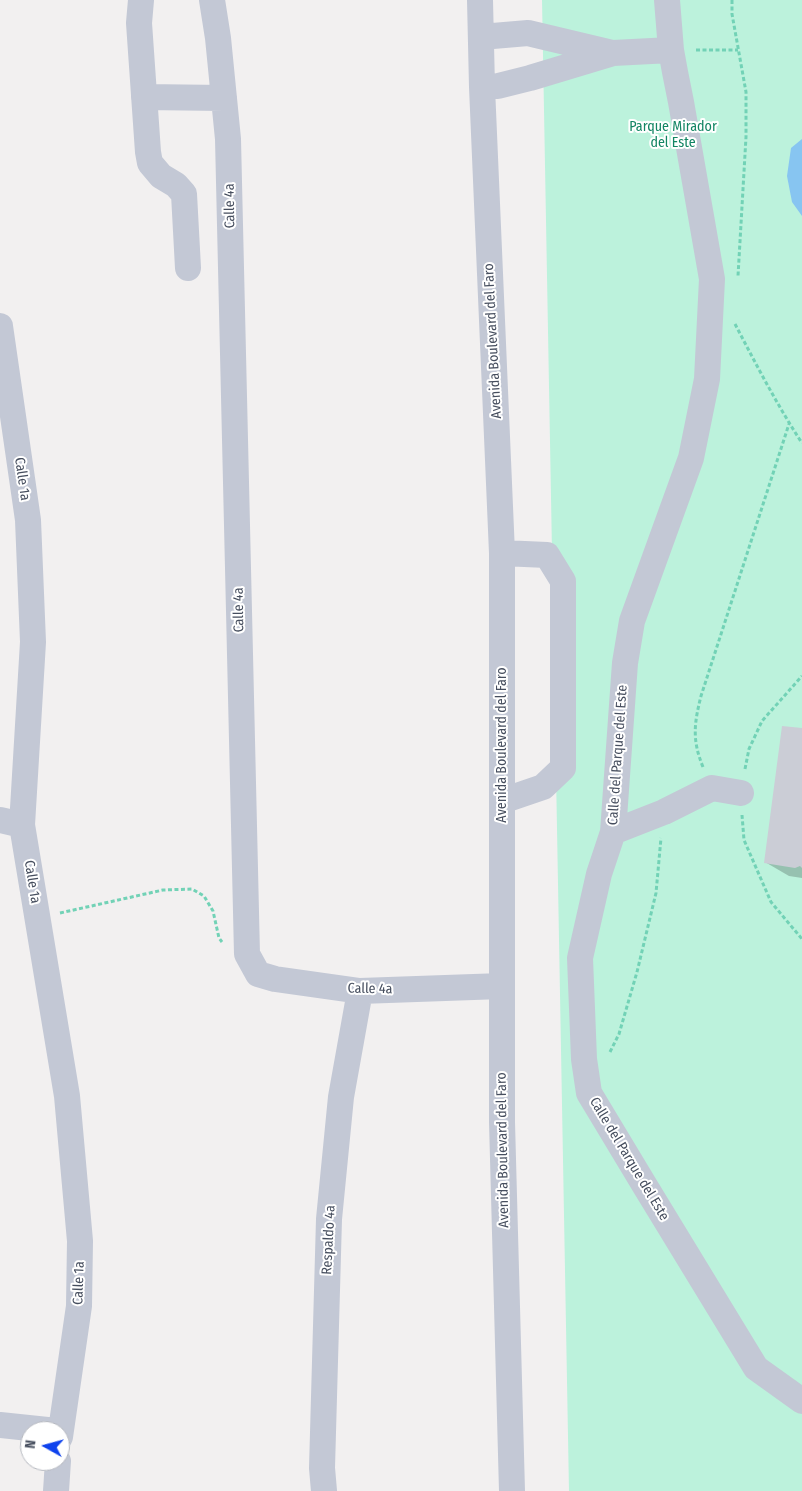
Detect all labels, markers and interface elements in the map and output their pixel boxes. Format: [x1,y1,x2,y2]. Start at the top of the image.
park label: Parque Mirador del Este [629,119,717,152]
street label: Calle 4a [221,183,239,229]
street label: Avenida Boulevard del Faro [481,263,505,419]
street label: Calle 1a [11,456,33,502]
street label: Calle 4a [230,587,248,633]
street label: Avenida Boulevard del Faro [494,667,510,823]
street label: Calle del Parque del Este [605,684,631,826]
street label: Calle 1a [20,859,44,905]
street label: Calle 4a [347,980,393,998]
street label: Avenida Boulevard del Faro [493,1072,513,1228]
street label: Calle del Parque del Este [586,1094,672,1224]
street label: Respaldo 4a [319,1205,339,1275]
street label: Calle 1a [70,1261,88,1305]
north arrow [20,1421,70,1471]
text: N [22,1439,40,1449]

